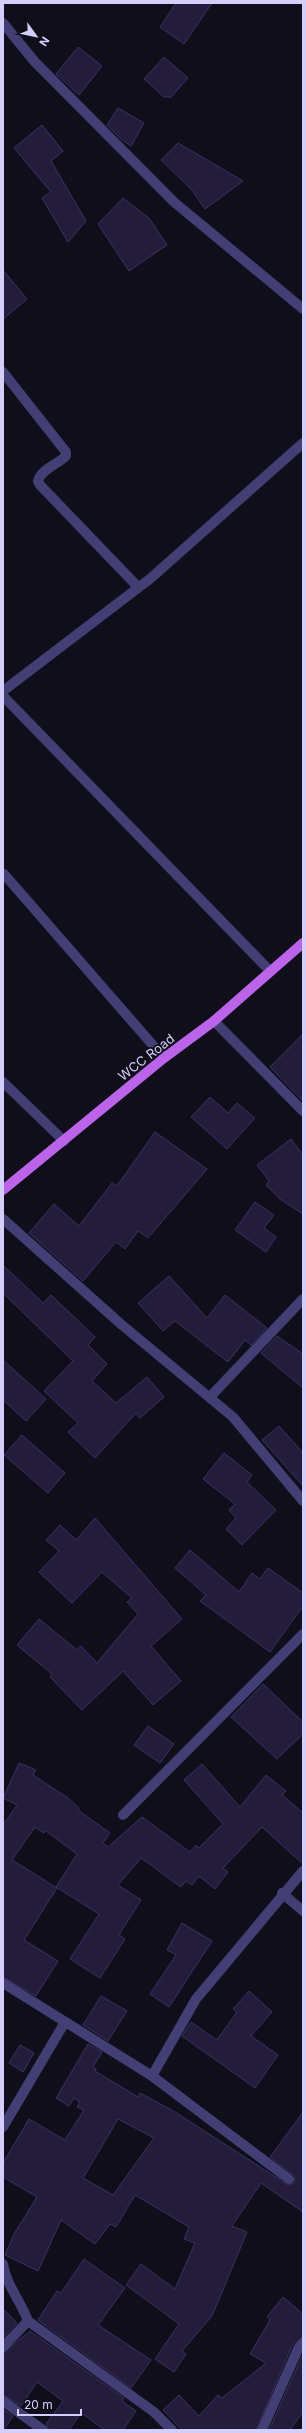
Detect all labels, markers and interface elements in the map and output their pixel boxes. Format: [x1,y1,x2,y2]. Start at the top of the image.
north arrow [16,16,56,56]
text: N [36,34,53,49]
street label: WCC Road [115,1030,177,1084]
scale bar [18,2391,81,2417]
text: 20 m [24,2397,53,2412]

